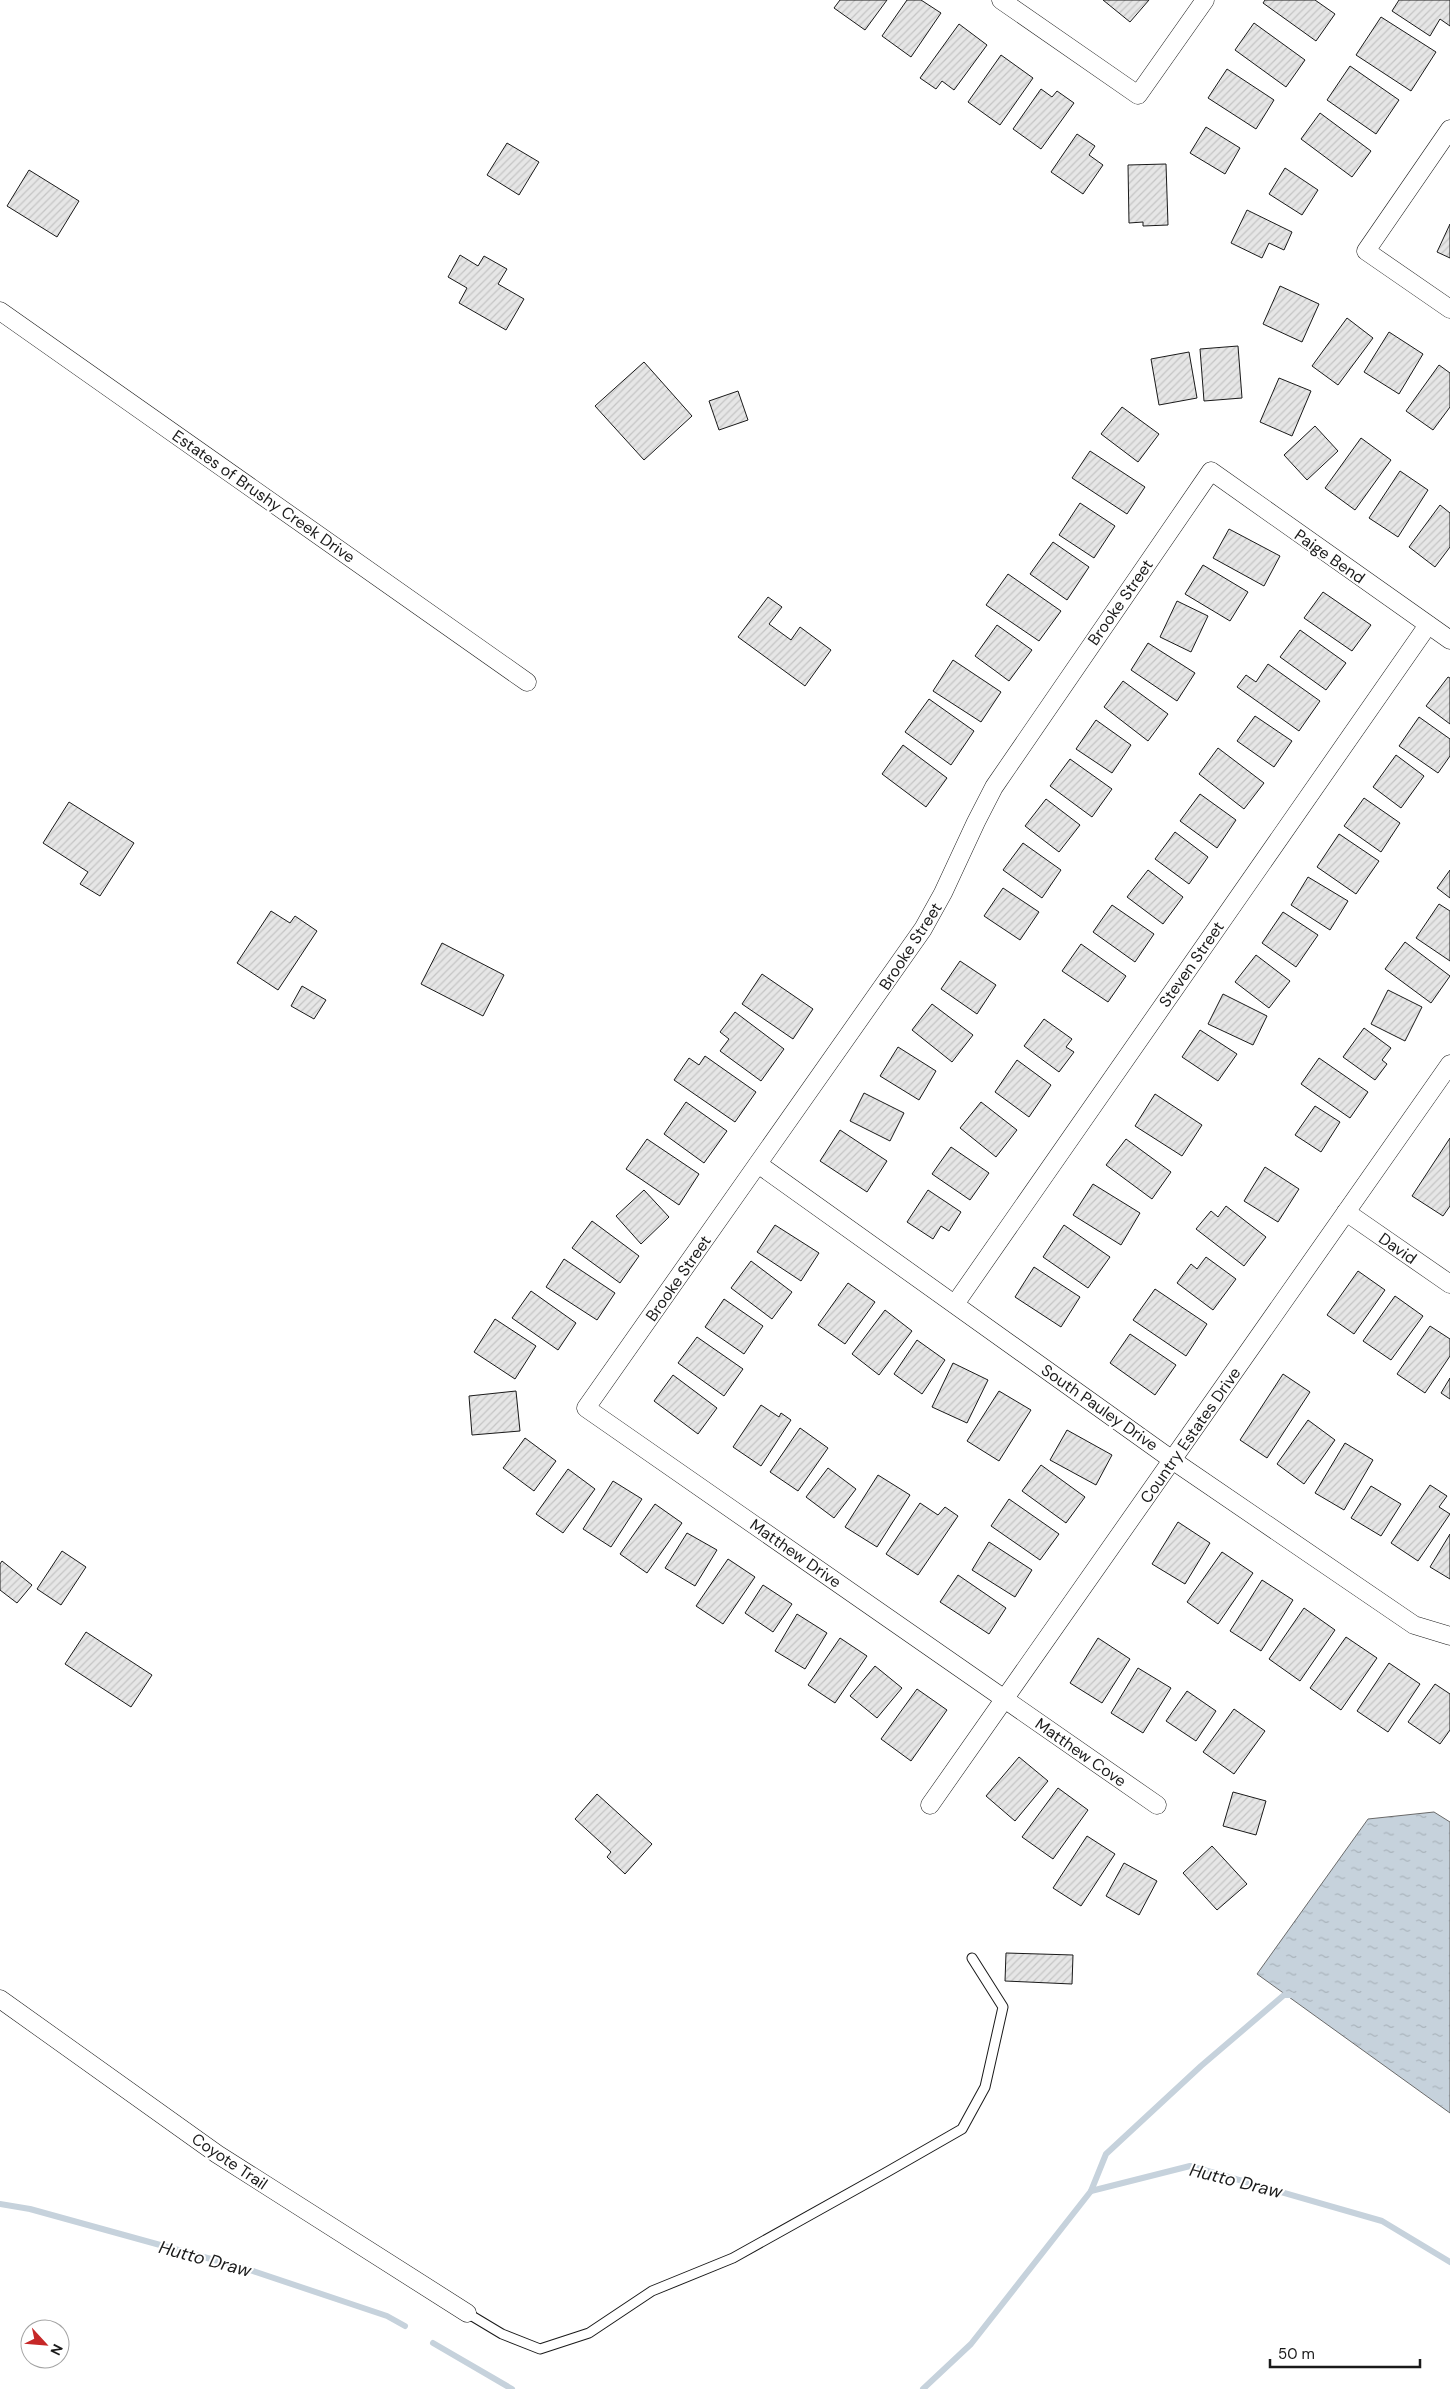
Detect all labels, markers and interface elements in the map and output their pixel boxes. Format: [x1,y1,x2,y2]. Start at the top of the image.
street label: Estates of Brushy Creek Drive [168,425,359,568]
street label: Paige Bend [1290,524,1369,588]
street label: Brooke Street [1083,555,1158,649]
street label: Brooke Street [874,898,947,994]
street label: Steven Street [1154,917,1229,1011]
street label: David [1375,1228,1421,1269]
street label: Brooke Street [641,1231,716,1325]
street label: South Pauley Drive [1037,1359,1162,1456]
street label: Country Estates Drive [1136,1363,1245,1507]
street label: Matthew Drive [746,1514,845,1593]
street label: Matthew Cove [1031,1713,1130,1792]
street label: Coyote Trail [188,2128,272,2194]
water label: Hutto Draw [1187,2158,1286,2204]
water label: Hutto Draw [156,2235,255,2283]
north arrow [20,2319,70,2369]
scale bar [1270,2336,1420,2368]
text: N [46,2341,67,2358]
text: 50 m [1278,2344,1315,2364]

